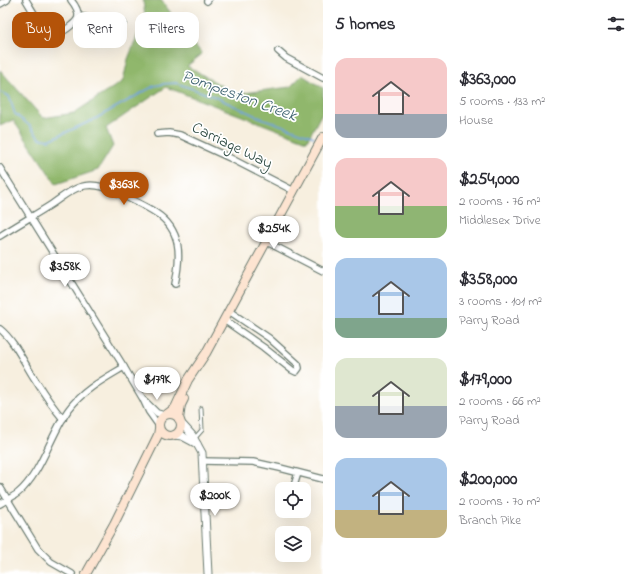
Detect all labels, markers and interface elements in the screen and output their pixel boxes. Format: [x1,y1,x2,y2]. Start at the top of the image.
chip: Buy [12,12,65,48]
chip: Rent [73,12,127,48]
chip: Filters [135,12,199,48]
text: 5 homes [335,12,395,37]
icon: filters [605,13,627,35]
water label: Pompeston Creek [178,64,302,129]
text: $363,000 [459,67,516,92]
icon: home [367,74,415,122]
text: 5 rooms · 133 m² [459,92,545,111]
text: House [459,111,493,130]
street label: Carriage Way [188,116,277,176]
text: $254,000 [459,167,519,192]
pin: $363K [96,172,152,206]
icon: home [367,174,415,222]
text: $363K [109,175,139,194]
text: 2 rooms · 76 m² [459,192,541,211]
text: Middlesex Drive [459,211,541,230]
pin: $254K [246,216,302,250]
text: $254K [257,219,291,238]
pin: $358K [37,254,93,288]
text: $358K [49,257,81,276]
text: $358,000 [459,267,517,292]
icon: home [367,274,415,322]
text: 3 rooms · 101 m² [459,292,542,311]
text: Parry Road [459,311,520,330]
pin: $179K [129,367,185,401]
text: $179,000 [459,367,512,392]
text: $179K [143,370,171,389]
icon: home [367,374,415,422]
text: 2 rooms · 66 m² [459,392,541,411]
text: Parry Road [459,411,520,430]
text: $200,000 [459,467,517,492]
icon: home [367,474,415,522]
map controls [275,482,311,562]
button: locate [275,482,311,518]
pin: $200K [187,483,243,517]
text: $200K [199,486,231,505]
text: 2 rooms · 70 m² [459,492,540,511]
text: Branch Pike [459,511,521,530]
button: layers [275,526,311,562]

